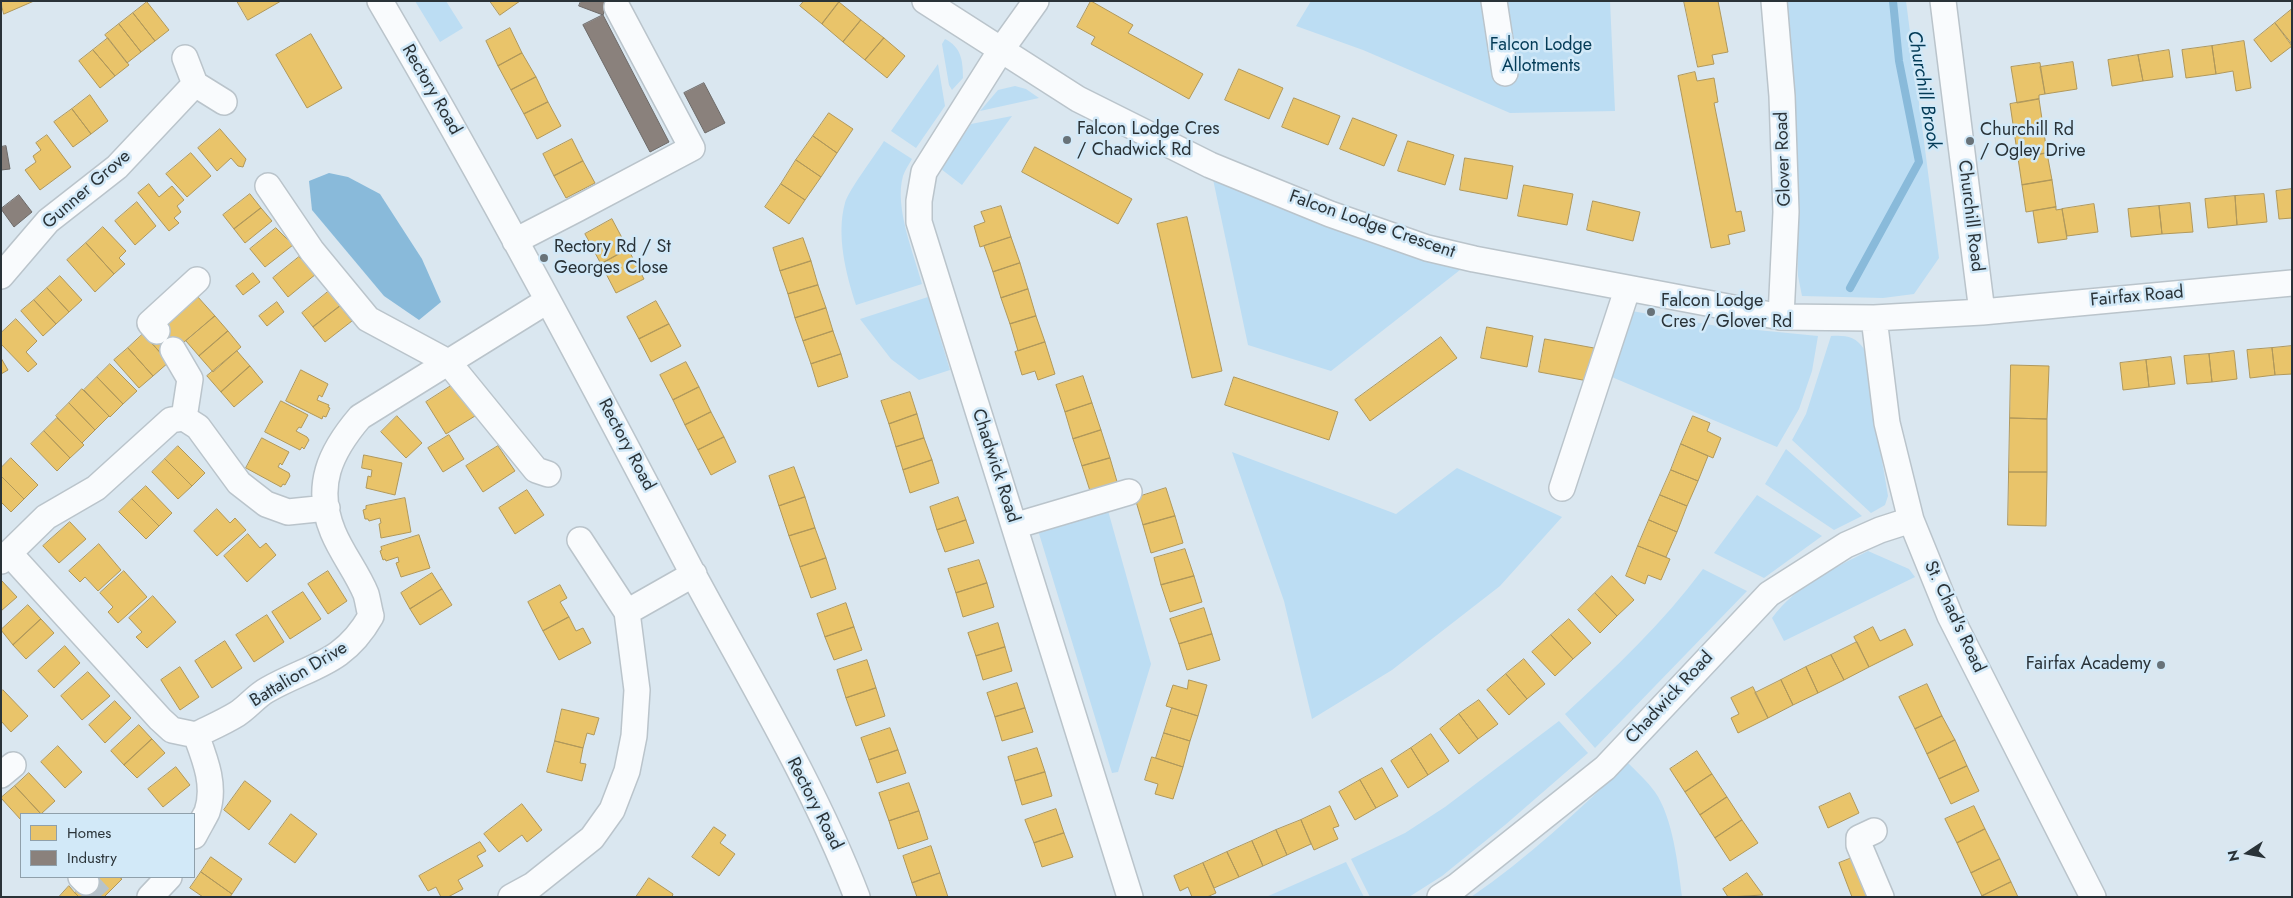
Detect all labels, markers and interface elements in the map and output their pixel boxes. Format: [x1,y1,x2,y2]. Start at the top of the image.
water label: Churchill Brook [1901,29,1945,151]
park label: Falcon Lodge Allotments [1490,35,1592,78]
street label: Rectory Road [396,41,466,139]
street label: Glover Road [1772,111,1796,207]
place label: Falcon Lodge Cres / Chadwick Rd [1077,119,1219,162]
place label: Churchill Rd / Ogley Drive [1980,120,2086,162]
marker: Falcon Lodge Cres / Chadwick Rd [1061,134,1073,146]
marker: Churchill Rd / Ogley Drive [1964,135,1976,147]
street label: Gunner Grove [39,146,135,234]
street label: Churchill Road [1952,159,1988,273]
street label: Falcon Lodge Crescent [1286,186,1458,264]
place label: Rectory Rd / St Georges Close [554,237,671,280]
marker: Rectory Rd / St Georges Close [538,252,550,264]
street label: Fairfax Road [2089,282,2185,312]
place label: Falcon Lodge Cres / Glover Rd [1661,291,1792,334]
marker: Falcon Lodge Cres / Glover Rd [1645,306,1657,318]
street label: Rectory Road [593,395,659,495]
street label: Chadwick Road [966,406,1024,526]
street label: St. Chad's Road [1919,558,1989,676]
street label: Battalion Drive [247,638,351,712]
street label: Chadwick Road [1622,647,1718,749]
place label: Fairfax Academy [2026,654,2151,676]
marker: Fairfax Academy [2155,659,2167,671]
street label: Rectory Road [781,754,847,854]
legend [20,813,195,878]
text: Homes [67,822,111,844]
north arrow [2223,828,2273,878]
text: Industry [67,847,117,869]
text: N [2222,848,2244,863]

